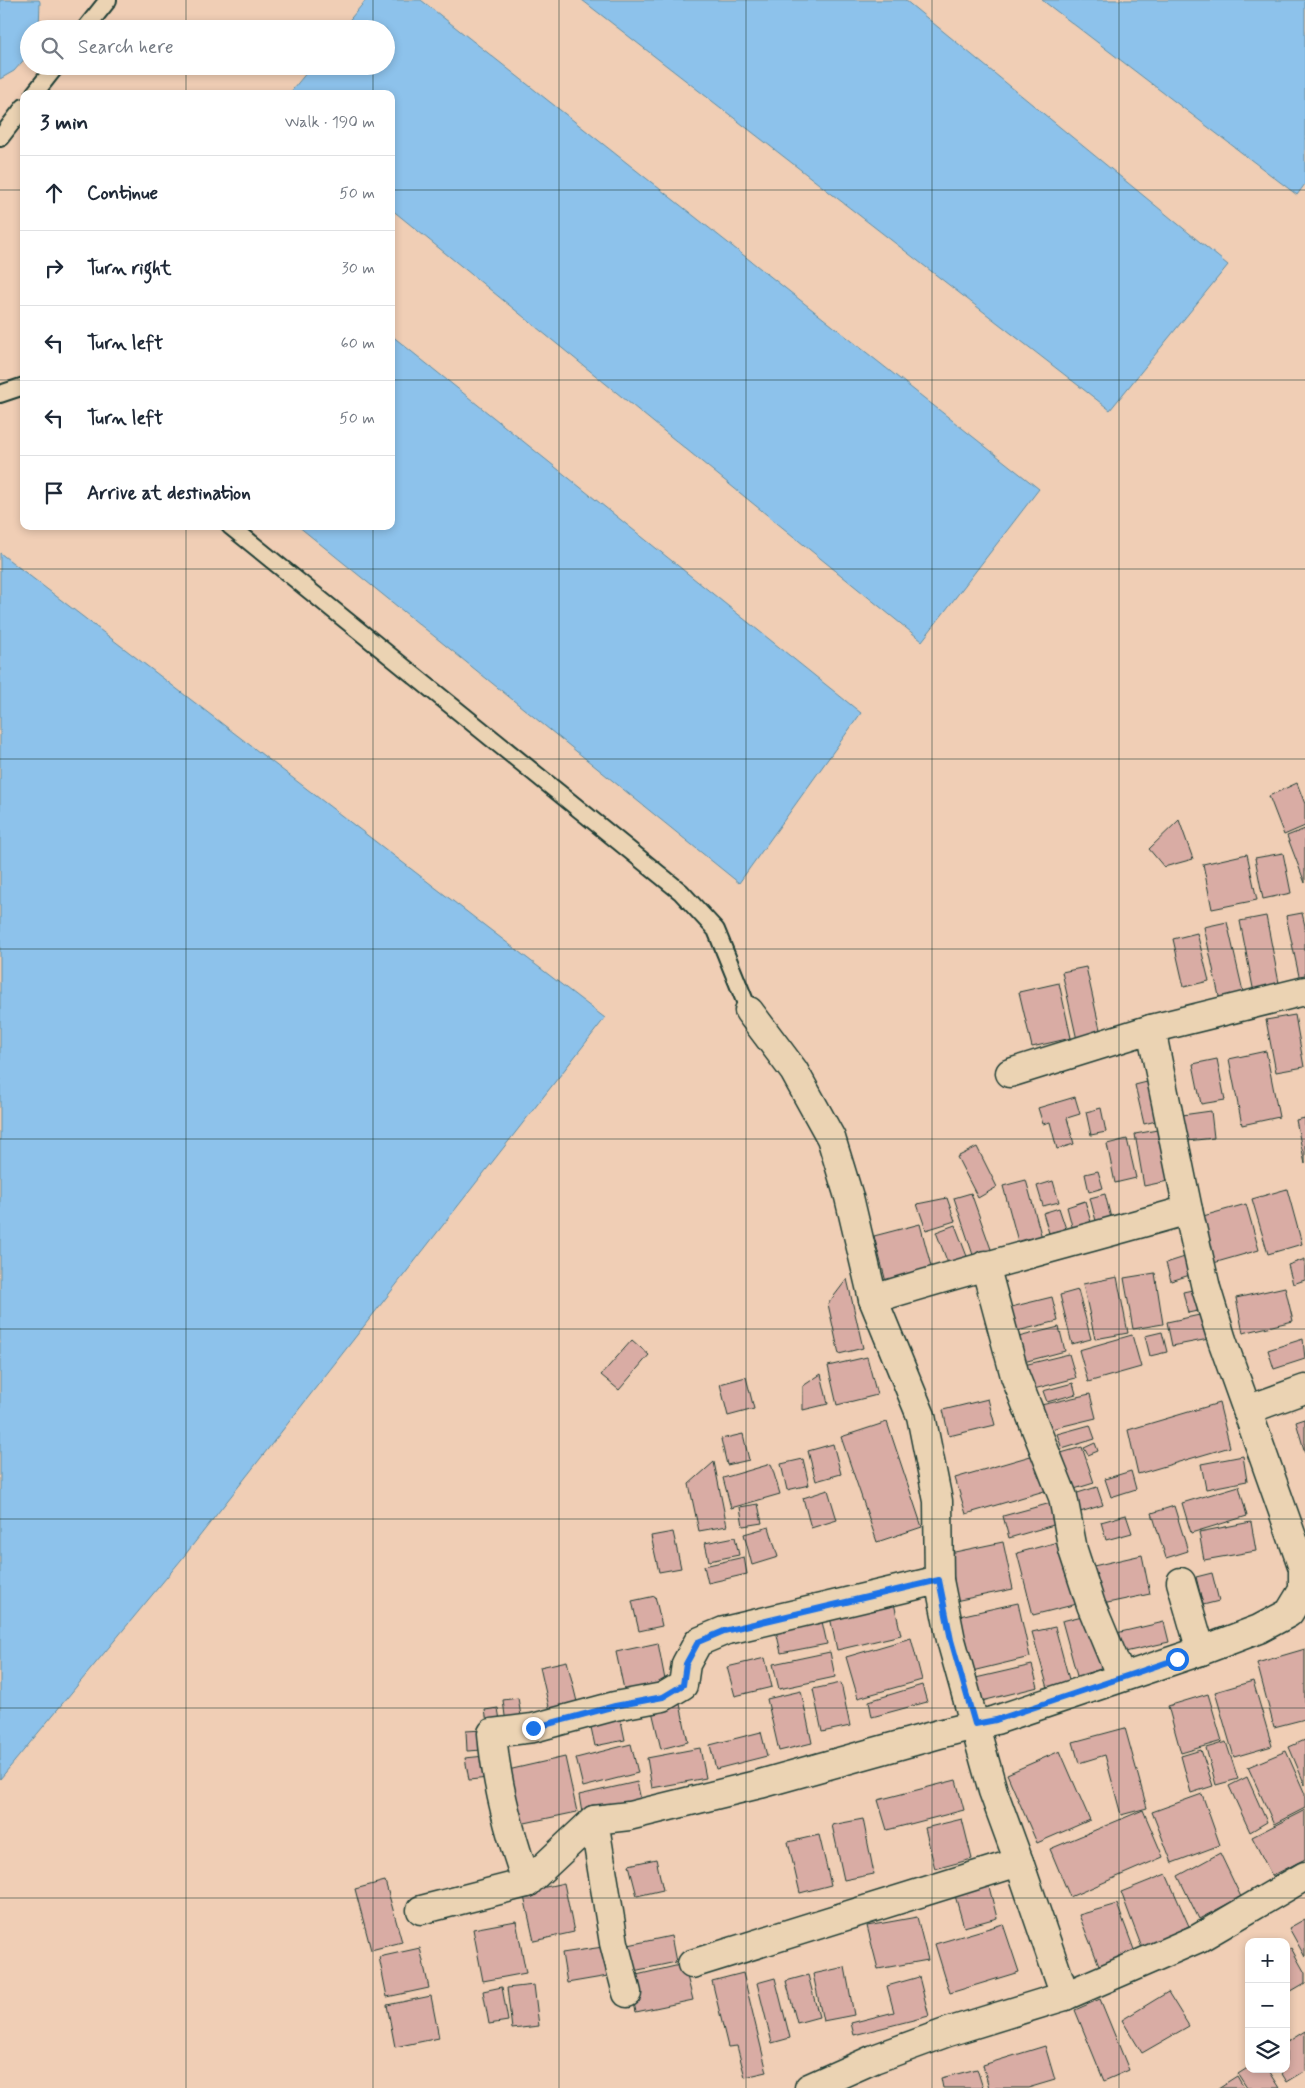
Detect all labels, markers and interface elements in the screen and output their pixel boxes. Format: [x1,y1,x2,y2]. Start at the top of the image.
search box [20,20,395,75]
icon: search [38,34,66,62]
text: Search here [78,35,174,60]
text: 3 min [40,109,88,137]
text: Walk · 190 m [285,112,375,133]
icon: ahead [40,179,68,207]
text: Continue [87,181,158,206]
text: 50 m [339,183,375,204]
icon: right [40,254,68,282]
text: Turn right [87,256,171,281]
text: 30 m [342,258,375,279]
icon: left [40,329,68,357]
text: Turn left [87,331,163,356]
text: 60 m [341,333,375,354]
icon: left [40,404,68,432]
text: Turn left [87,406,163,431]
text: 50 m [339,408,375,429]
icon: arrive [40,479,68,507]
text: Arrive at destination [87,481,251,506]
route start [1166,1648,1189,1671]
route end [522,1717,545,1740]
map controls [1245,1938,1290,2073]
button: + [1245,1938,1290,1983]
button: − [1245,1983,1290,2028]
button: layers [1245,2028,1290,2073]

